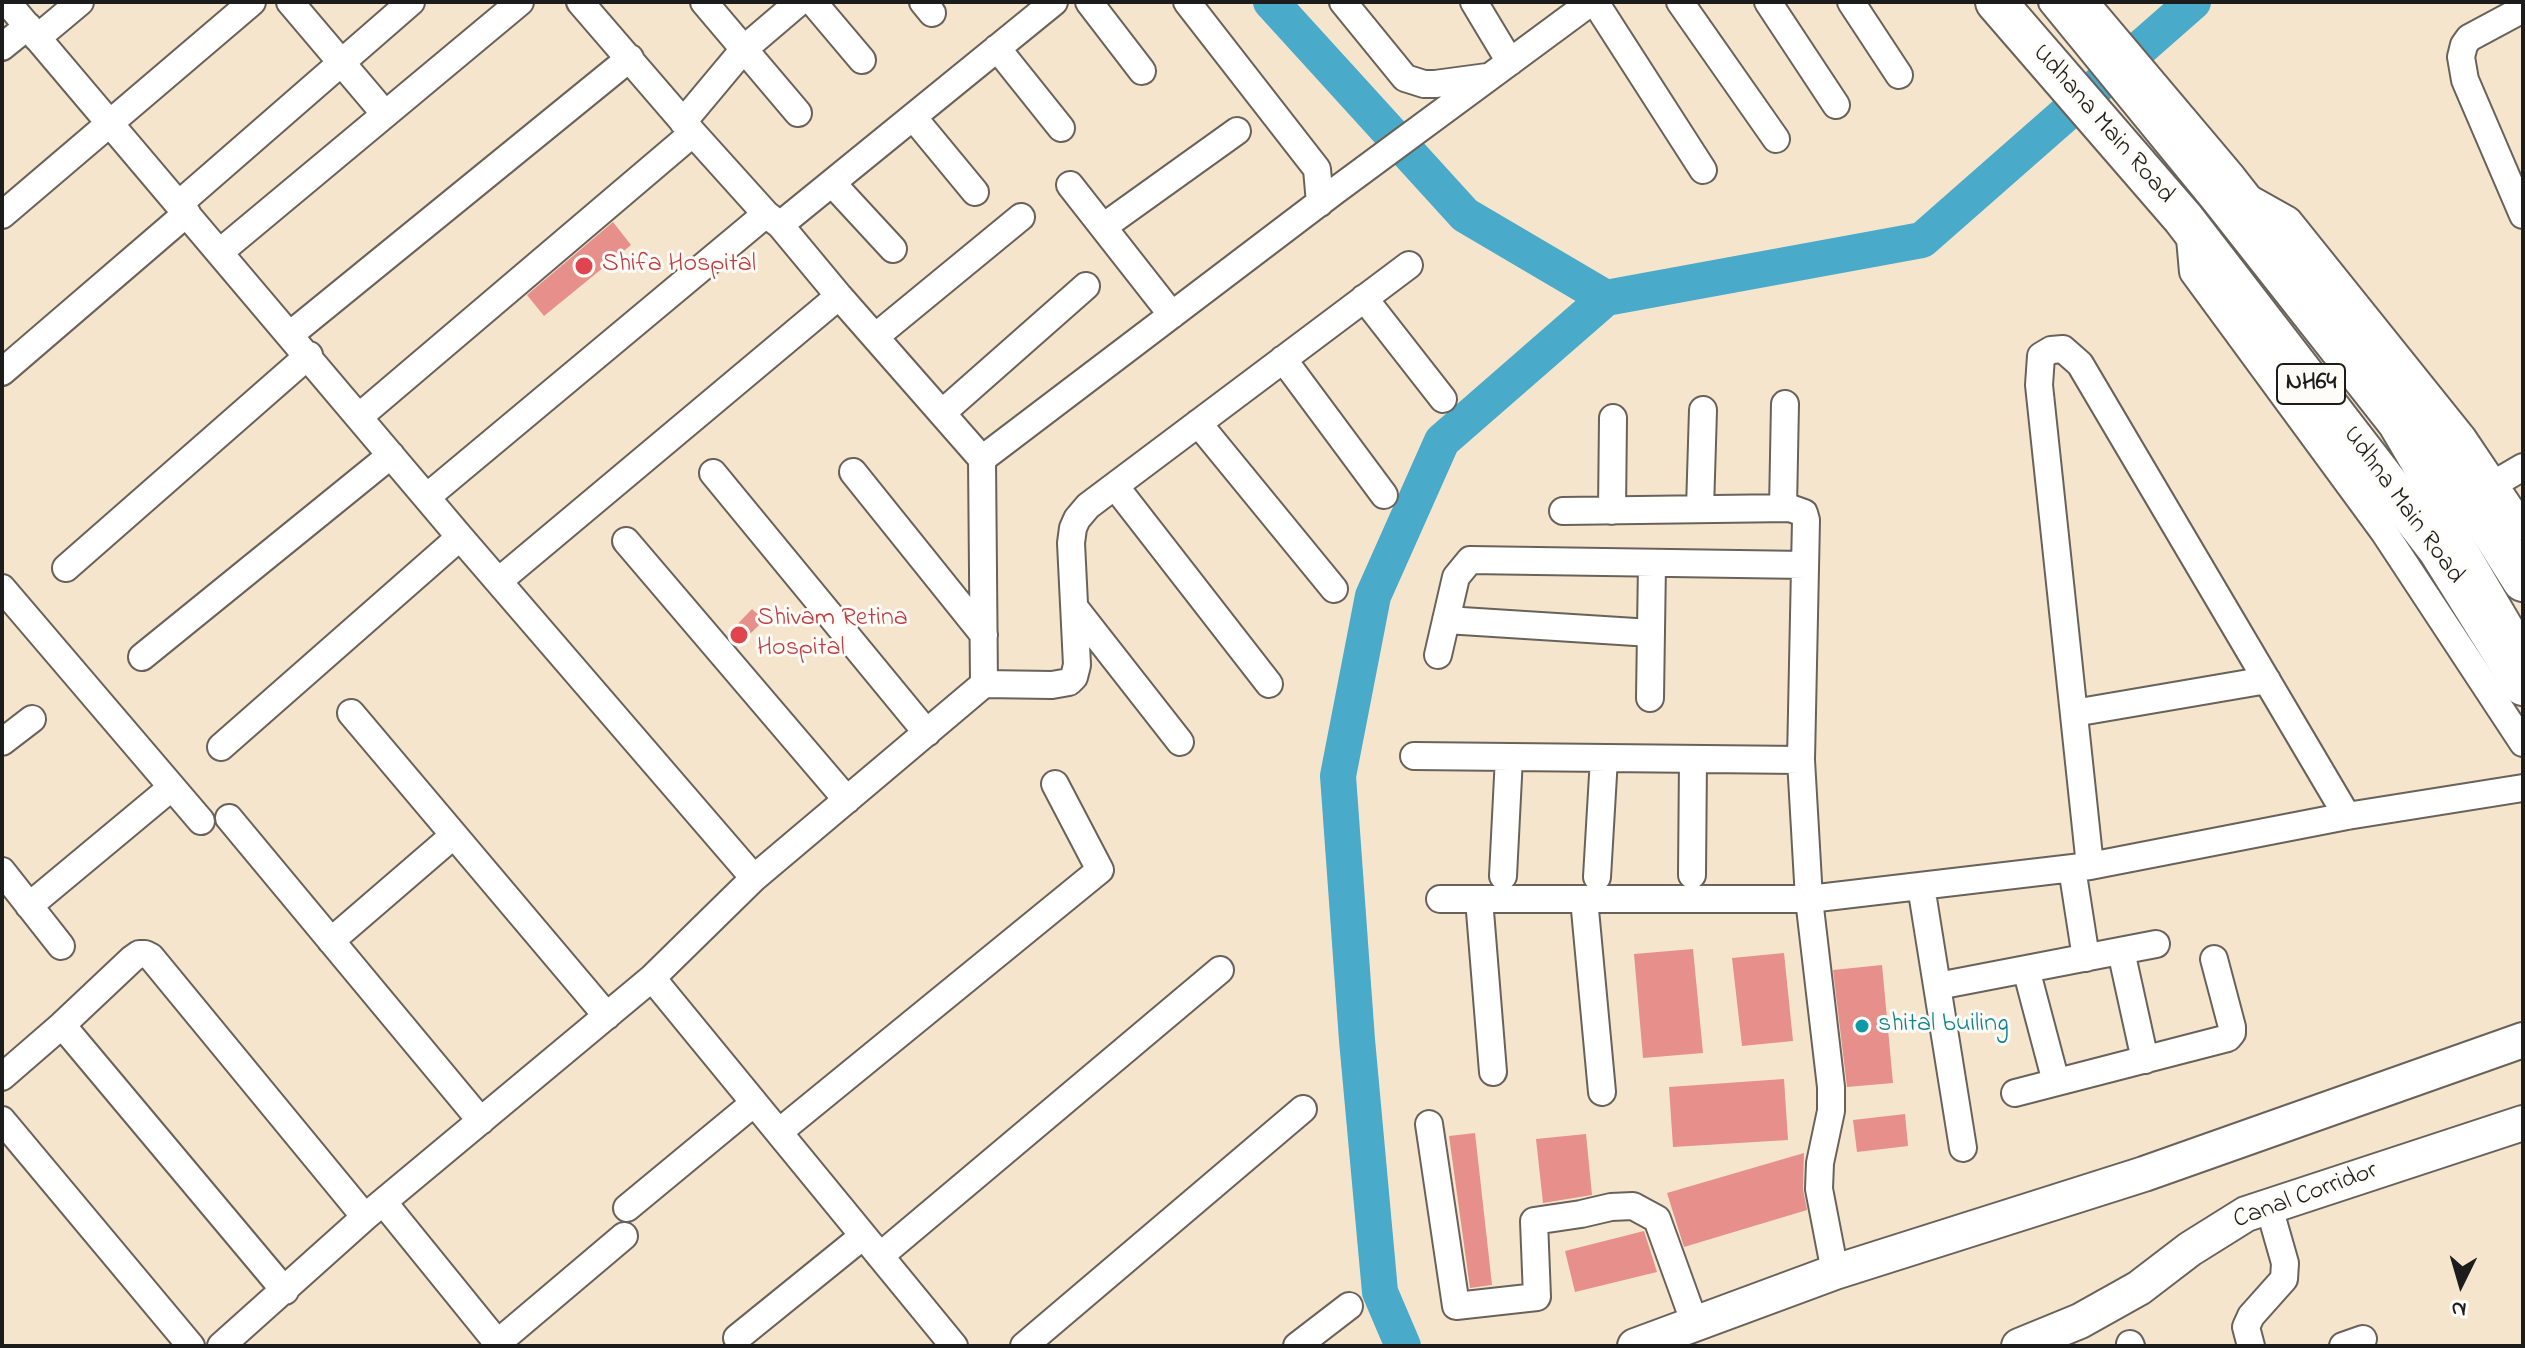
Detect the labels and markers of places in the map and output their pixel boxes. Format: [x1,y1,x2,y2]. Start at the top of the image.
place label: Shifa Hospital [602,250,756,282]
marker: Shifa Hospital [573,255,595,277]
place label: Shivam Retina Hospital [757,604,908,666]
marker: Shivam Retina Hospital [728,624,750,646]
place label: shital builing [1878,1010,2009,1042]
marker: shital builing [1853,1017,1871,1035]

